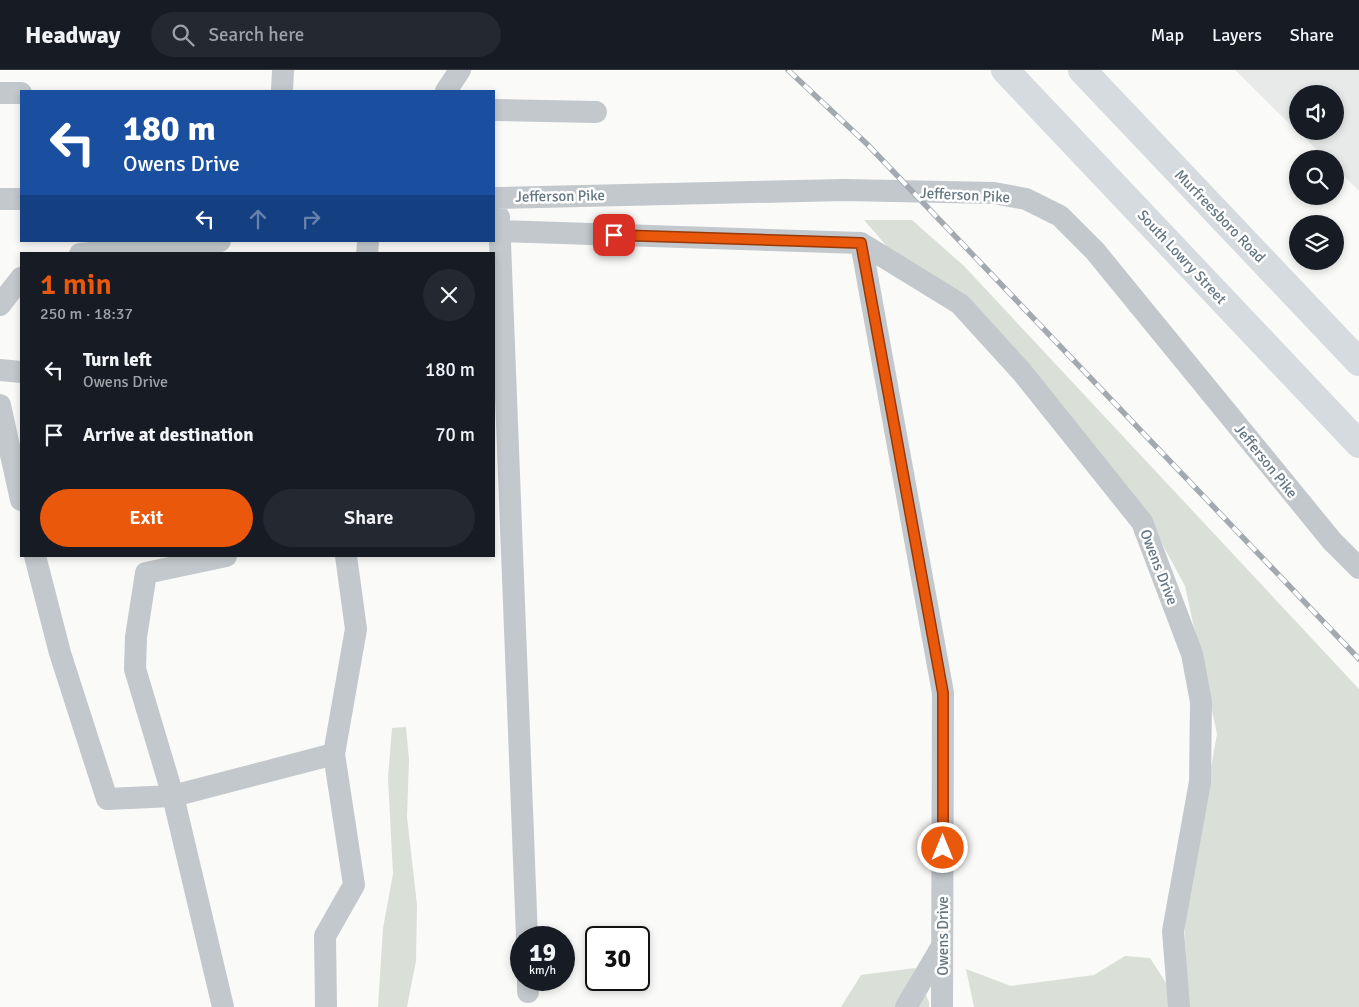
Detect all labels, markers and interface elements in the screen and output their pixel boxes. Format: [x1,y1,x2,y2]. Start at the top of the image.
search box [151,12,501,57]
text: Headway [25,20,121,50]
icon: search [169,21,197,49]
text: Search here [209,23,304,47]
text: Map [1151,24,1184,46]
text: Layers [1212,24,1262,46]
text: Share [1290,24,1334,46]
map controls [1289,85,1344,270]
button: sound [1289,85,1344,140]
text: 180 m [123,107,216,150]
icon: left [40,110,105,175]
text: Owens Drive [123,150,240,177]
button: search [1289,150,1344,205]
street label: Murfreesboro Road [1171,166,1269,266]
street label: Jefferson Pike [920,184,1010,206]
street label: Jefferson Pike [515,186,605,206]
icon: left [191,205,219,233]
icon: ahead [244,205,272,233]
icon: right [297,205,325,233]
street label: South Lowry Street [1134,206,1230,308]
pin [593,214,635,256]
button: layers [1289,215,1344,270]
icon: arrive [600,221,628,249]
text: 1 min [40,266,112,303]
button: close [423,269,475,321]
text: 250 m · 18:37 [40,304,133,324]
text: Turn left [83,348,152,372]
icon: left [40,356,68,384]
text: 180 m [425,358,475,382]
text: Owens Drive [83,372,168,392]
street label: Jefferson Pike [1231,420,1301,502]
icon: arrive [40,421,68,449]
text: Arrive at destination [83,423,254,447]
text: 70 m [435,423,475,447]
button: Exit [40,489,253,547]
button: Share [263,489,475,547]
street label: Owens Drive [1136,527,1182,607]
position arrow [916,821,968,873]
street label: Owens Drive [934,896,952,976]
speed limit sign: 30 [585,926,650,991]
text: 19 [529,937,556,968]
text: km/h [529,963,556,978]

